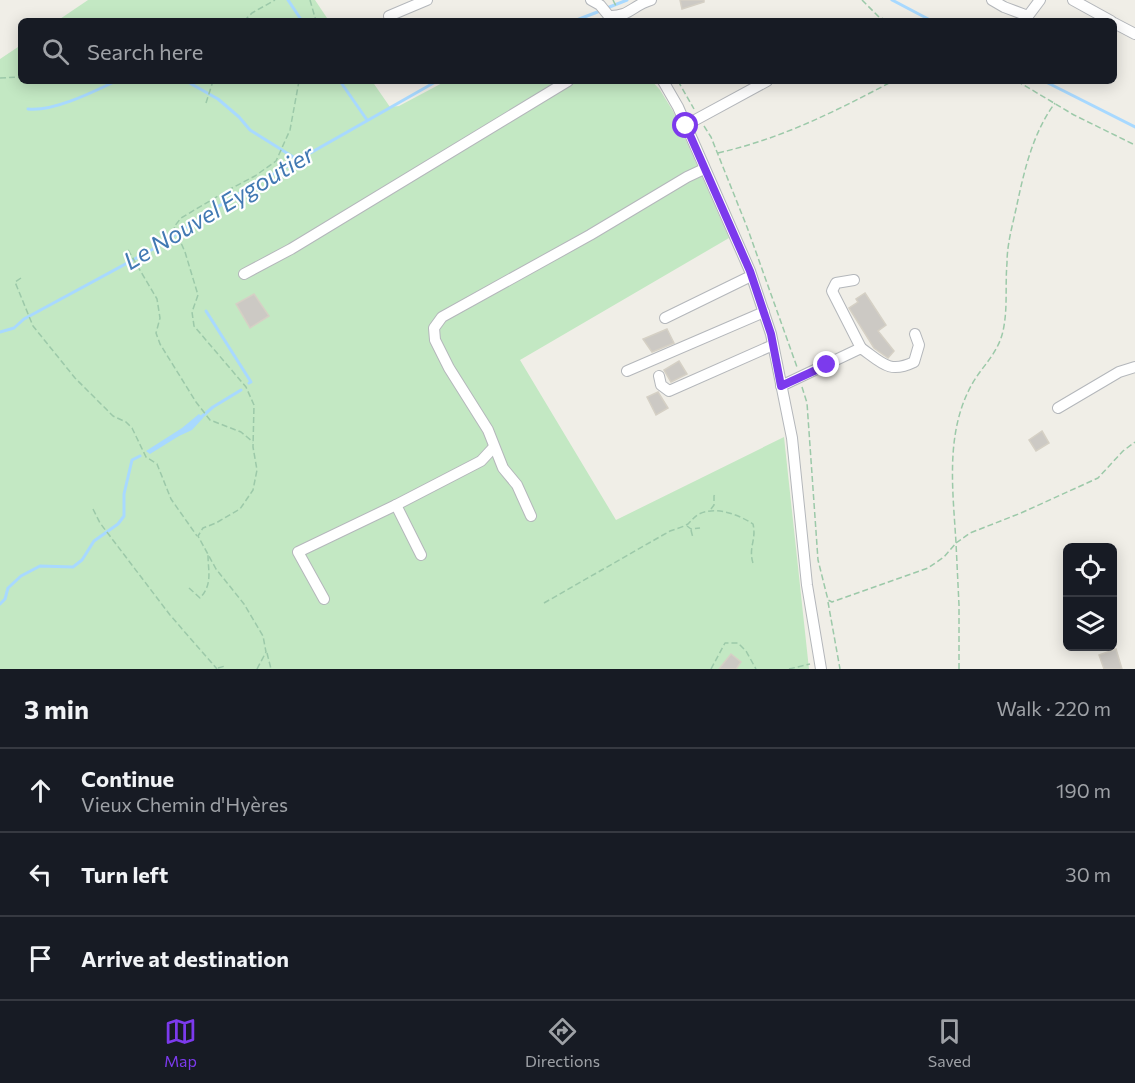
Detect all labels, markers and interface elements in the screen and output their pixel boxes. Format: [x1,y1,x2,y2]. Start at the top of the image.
search box [18,18,1117,84]
icon: search [39,35,72,68]
text: Search here [87,38,203,65]
route start [672,112,698,138]
water label: Le Nouvel Eygoutier [118,138,320,275]
route end [813,351,839,377]
map controls [1063,543,1117,651]
button: locate [1063,543,1117,597]
button: layers [1063,597,1117,651]
text: 3 min [24,693,89,724]
text: Walk · 220 m [996,696,1111,720]
text: Continue [81,765,174,792]
icon: ahead [24,774,57,807]
text: 190 m [1056,778,1111,802]
text: Vieux Chemin d'Hyères [81,792,288,816]
icon: left [24,858,57,891]
text: Turn left [81,861,168,888]
text: 30 m [1065,862,1111,886]
icon: arrive [24,942,57,975]
text: Arrive at destination [81,945,289,972]
tab: Map [164,1015,197,1070]
tab: Directions [525,1015,600,1070]
tab: Saved [928,1015,971,1070]

